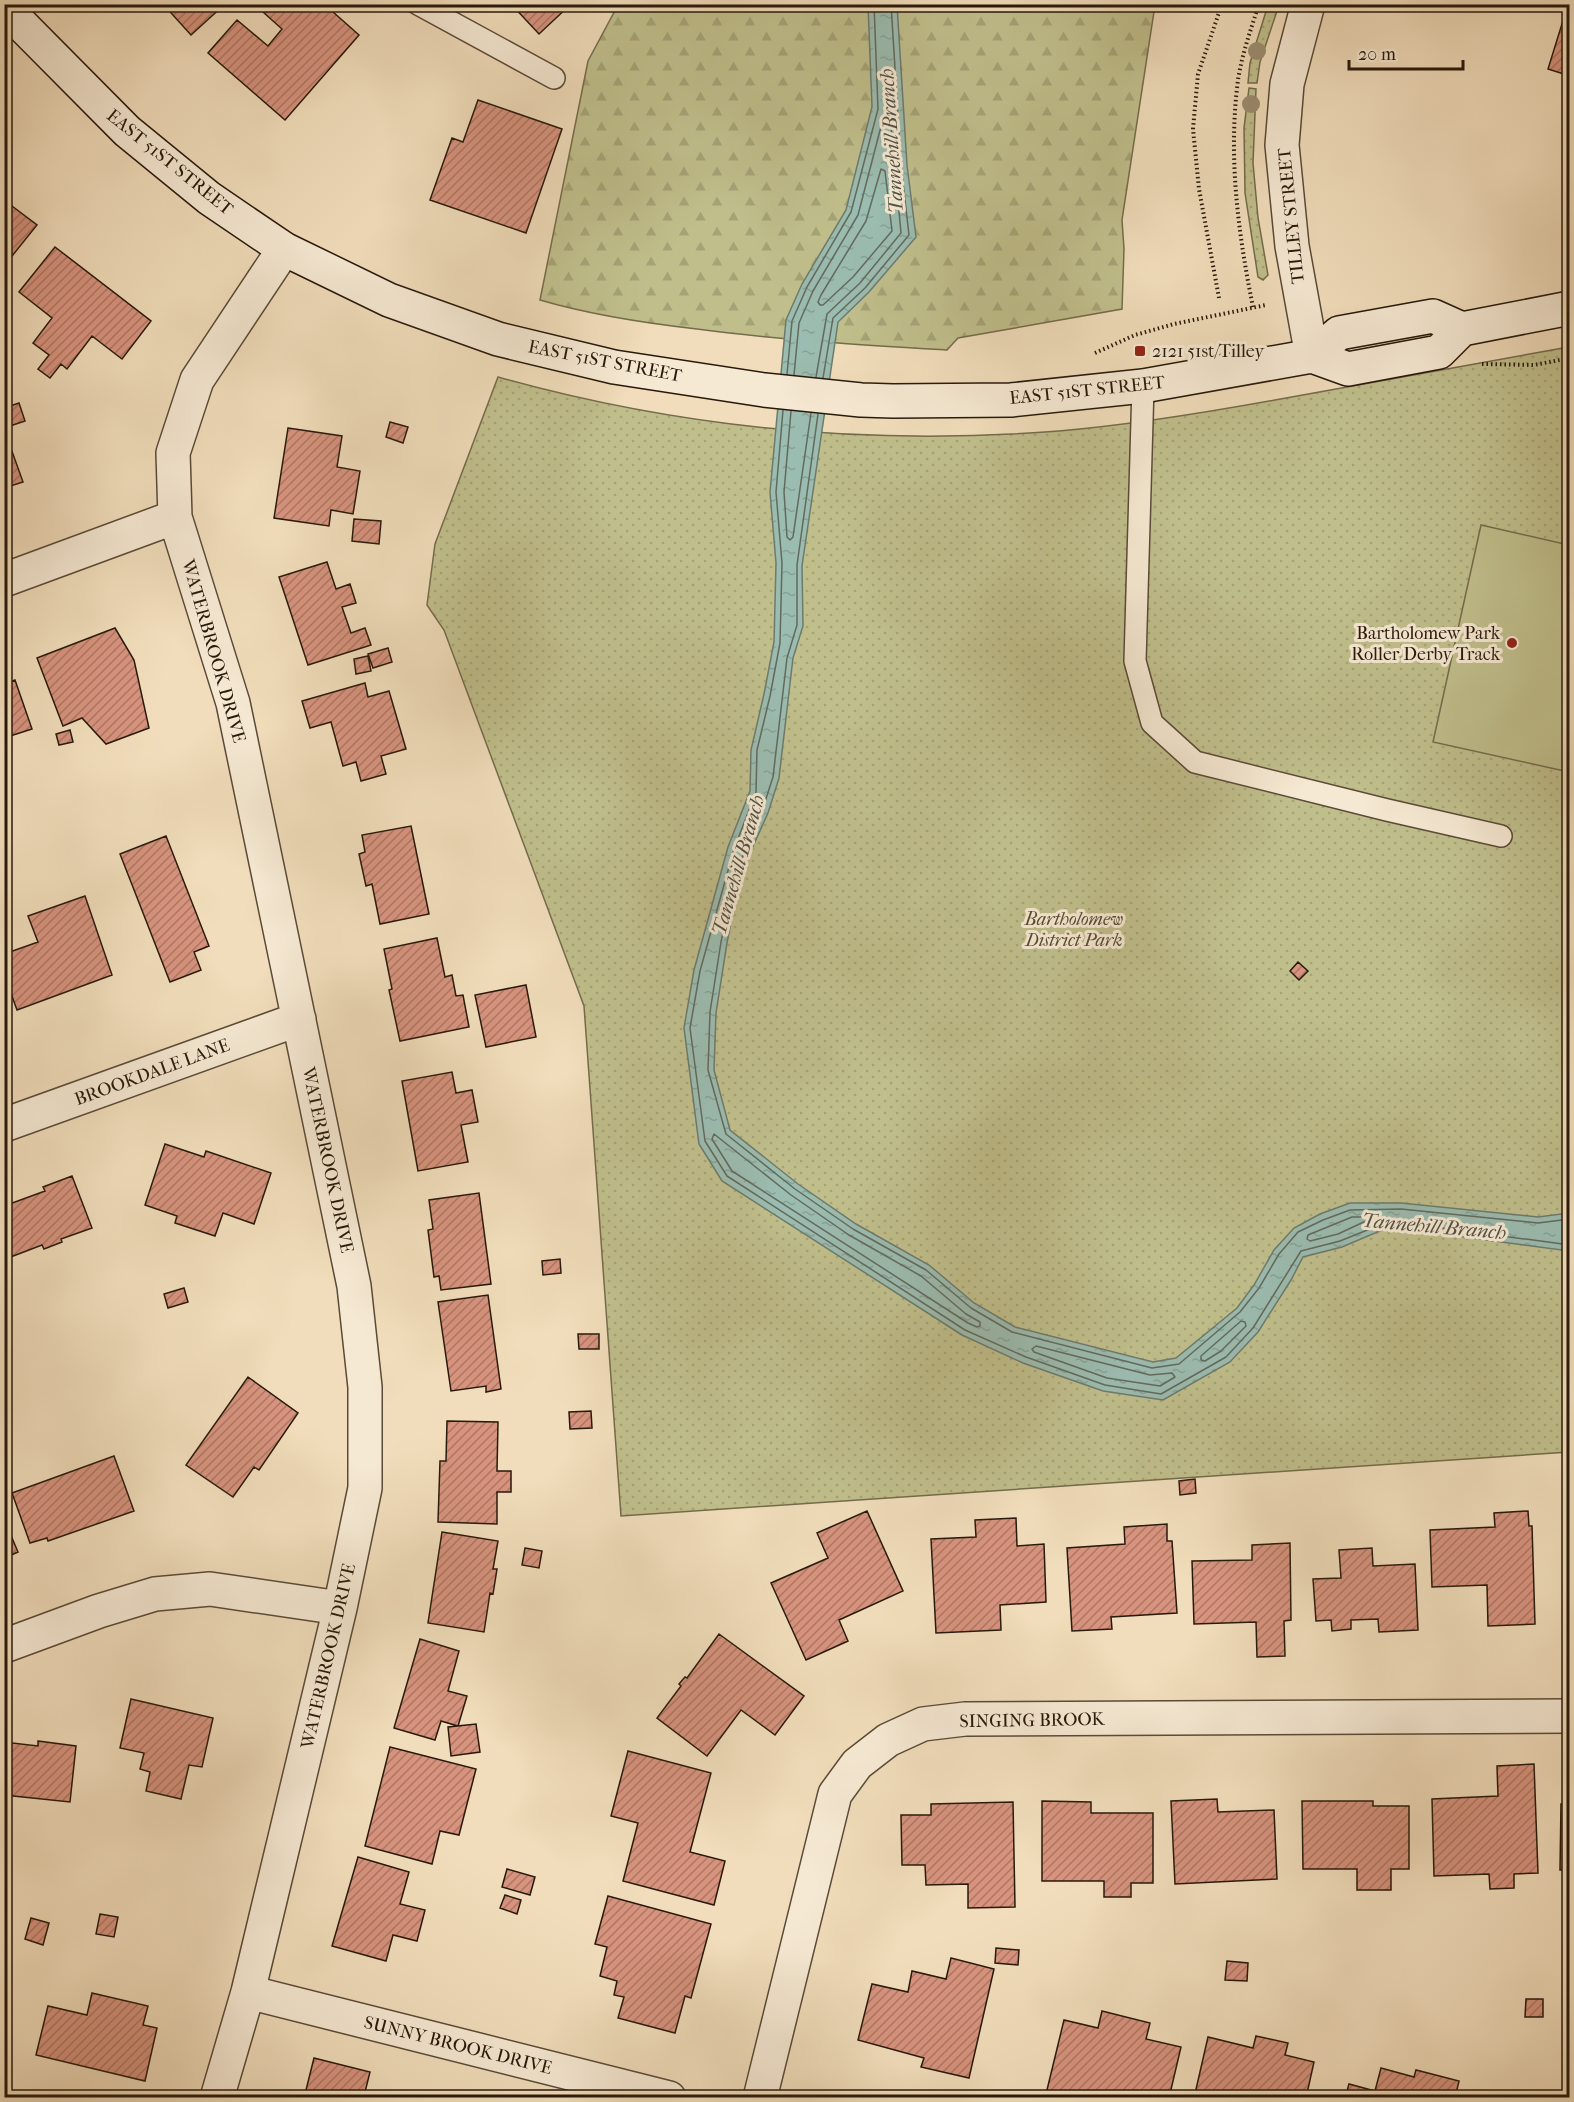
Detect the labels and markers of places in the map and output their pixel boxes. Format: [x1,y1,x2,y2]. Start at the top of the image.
place label: 2121 51st/Tilley [1152,341,1265,362]
marker: 2121 51st/Tilley [1133,344,1147,358]
place label: Bartholomew Park Roller Derby Track [1351,623,1501,665]
marker: Bartholomew Park Roller Derby Track [1505,636,1519,650]

